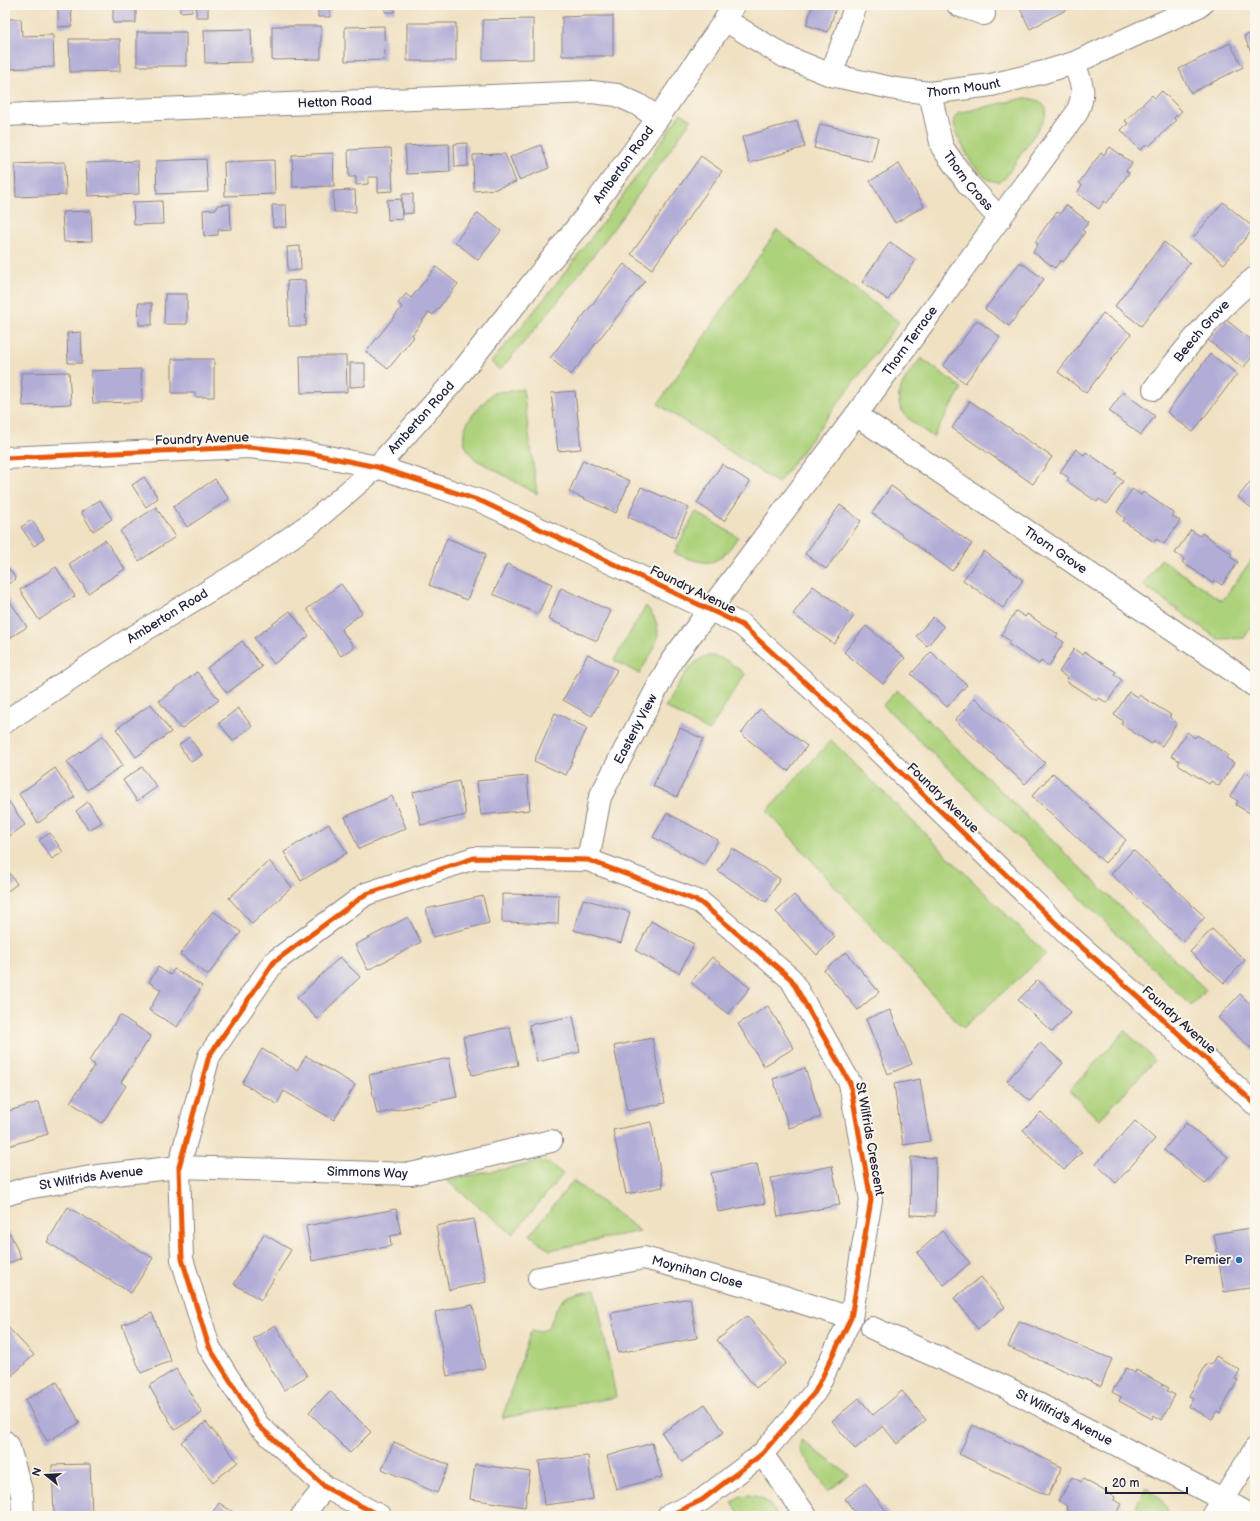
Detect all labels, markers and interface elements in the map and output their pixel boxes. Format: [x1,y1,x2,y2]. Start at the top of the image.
street label: Thorn Mount [925,75,1002,101]
street label: Hetton Road [297,93,372,112]
street label: Amberton Road [590,123,657,207]
street label: Thorn Cross [939,148,997,214]
street label: Beech Grove [1170,296,1233,365]
street label: Thorn Terrace [879,303,941,379]
street label: Amberton Road [385,378,458,457]
street label: Foundry Avenue [155,429,250,449]
street label: Thorn Grove [1021,523,1090,578]
street label: Foundry Avenue [647,562,739,618]
street label: Amberton Road [124,585,211,647]
street label: Easterly View [611,691,661,767]
street label: Foundry Avenue [904,760,983,837]
street label: Foundry Avenue [1139,983,1220,1058]
street label: St Wilfrids Crescent [852,1081,888,1197]
street label: St Wilfrids Avenue [38,1163,144,1194]
street label: Simmons Way [327,1163,408,1182]
street label: Moynihan Close [650,1252,745,1292]
place label: Premier [1184,1252,1231,1268]
marker: Premier [1234,1255,1244,1265]
street label: St Wilfrid's Avenue [1013,1386,1116,1449]
north arrow [26,1455,66,1495]
text: N [30,1466,44,1478]
scale bar [1106,1469,1187,1495]
text: 20 m [1112,1476,1139,1491]

